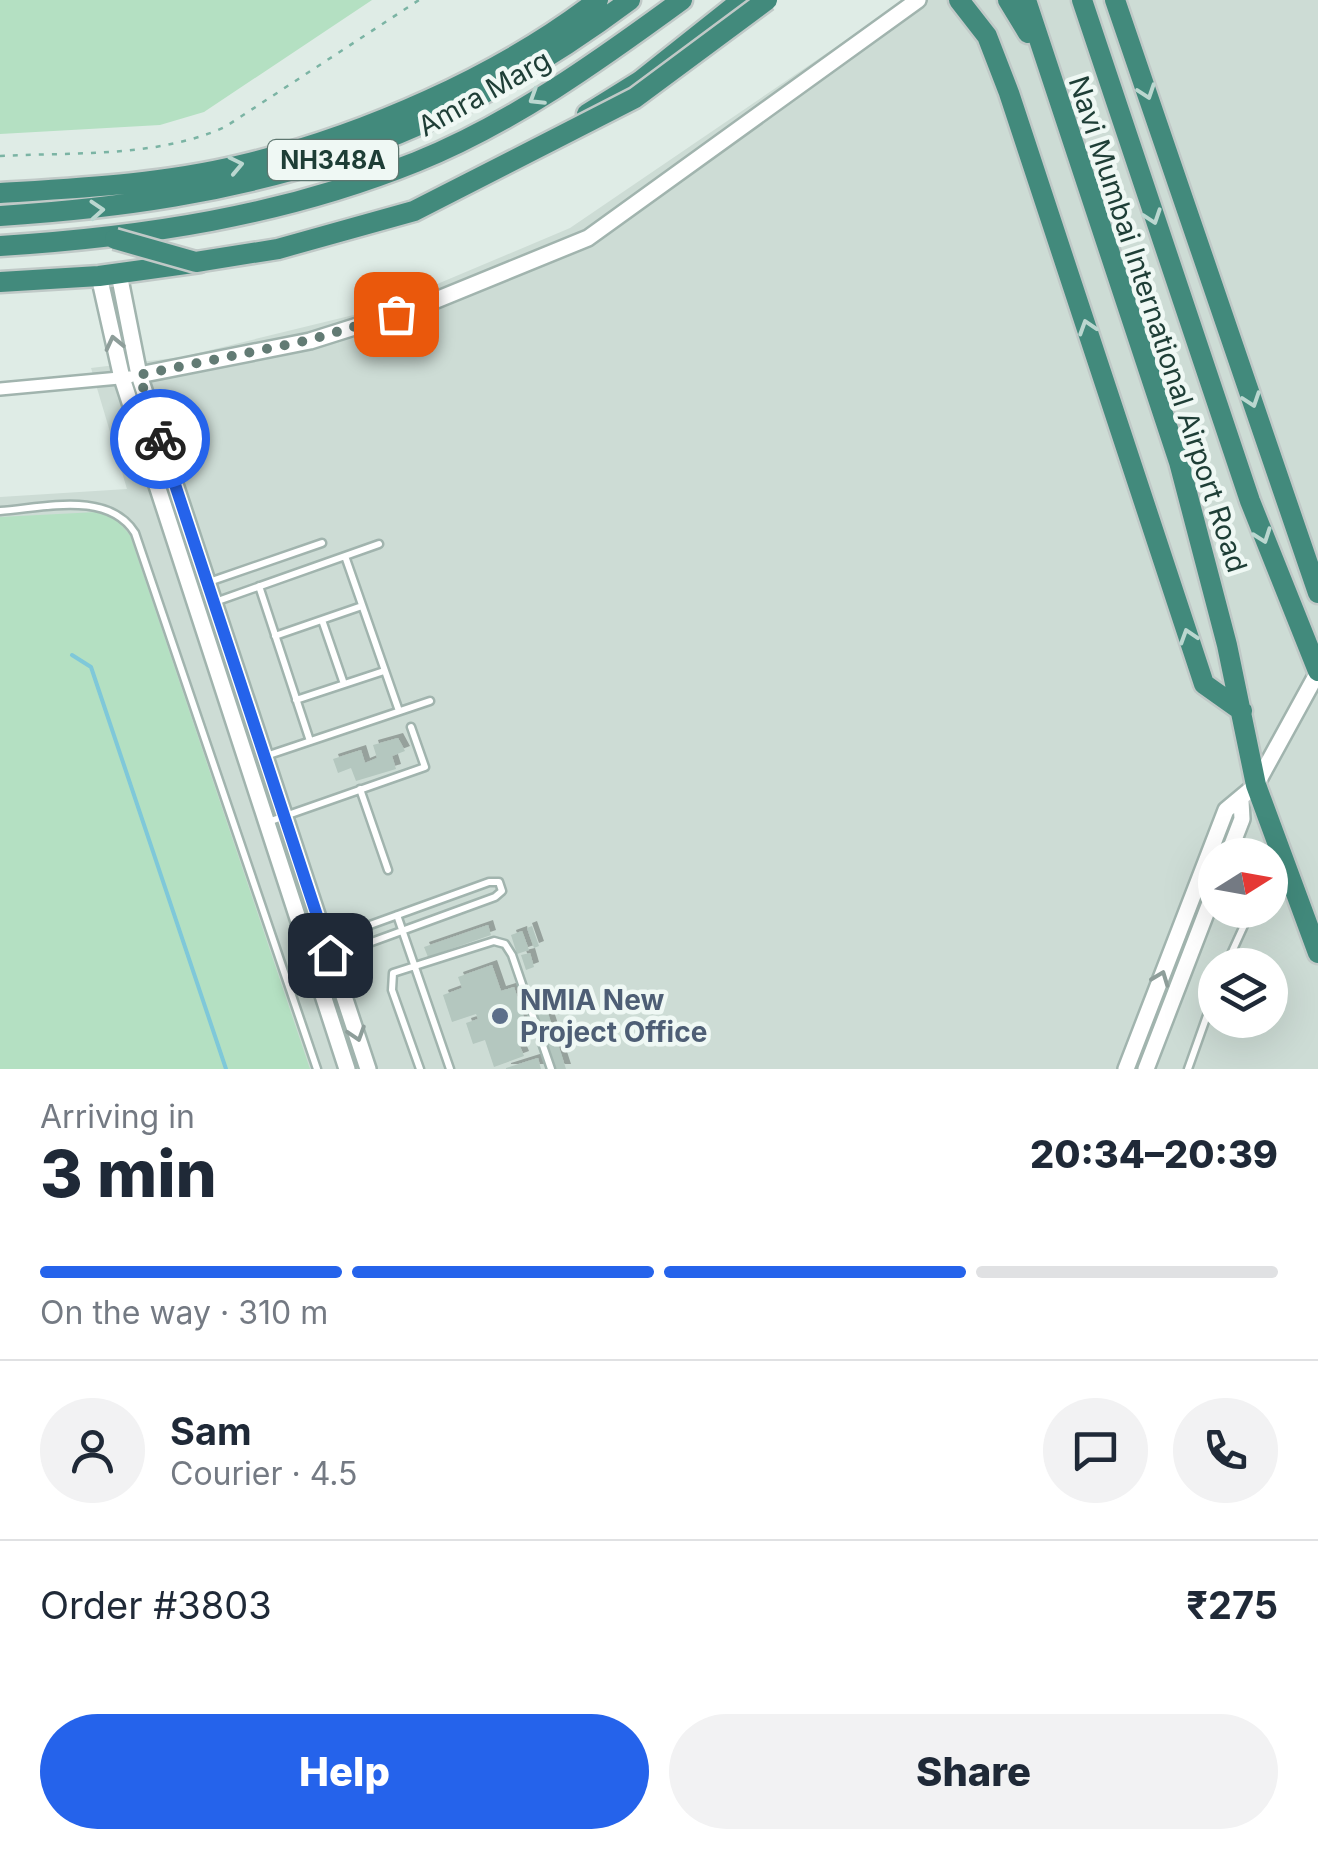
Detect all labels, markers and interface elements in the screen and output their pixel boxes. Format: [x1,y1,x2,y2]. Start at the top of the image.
street label: Amra Marg [412,43,556,143]
street label: Navi Mumbai International Airport Road [1062,72,1254,576]
one-way arrow [1135,83,1155,100]
one-way arrow [529,85,547,104]
road number: NH348A [268,140,398,180]
one-way arrow [227,156,244,177]
one-way arrow [90,200,106,221]
one-way arrow [1142,207,1162,224]
pin [354,272,439,357]
icon: bag [369,287,424,342]
one-way arrow [1078,320,1098,337]
one-way arrow [105,335,126,352]
courier [110,389,210,489]
one-way arrow [1240,390,1261,407]
icon: bike [133,412,188,467]
one-way arrow [1251,527,1271,544]
one-way arrow [1179,628,1200,645]
north arrow [1198,838,1288,928]
map controls [1198,838,1288,1038]
pin [288,913,373,998]
icon: home [303,928,358,983]
button: layers [1198,948,1288,1038]
one-way arrow [1149,970,1169,988]
place label: NMIA New Project Office [520,983,707,1049]
marker: NMIA New Project Office [489,1005,511,1027]
one-way arrow [345,1025,365,1042]
text: Arriving in [40,1097,195,1136]
text: 20:34–20:39 [1030,1131,1278,1177]
text: 3 min [40,1134,217,1213]
text: On the way · 310 m [40,1293,328,1332]
button: person [40,1398,145,1503]
button: chat [1043,1398,1148,1503]
button: phone [1173,1398,1278,1503]
text: Sam [170,1408,252,1454]
text: Courier · 4.5 [170,1454,358,1493]
text: Order #3803 [40,1582,272,1628]
text: ₹275 [1186,1582,1278,1628]
button: Help [40,1714,649,1829]
button: Share [669,1714,1278,1829]

